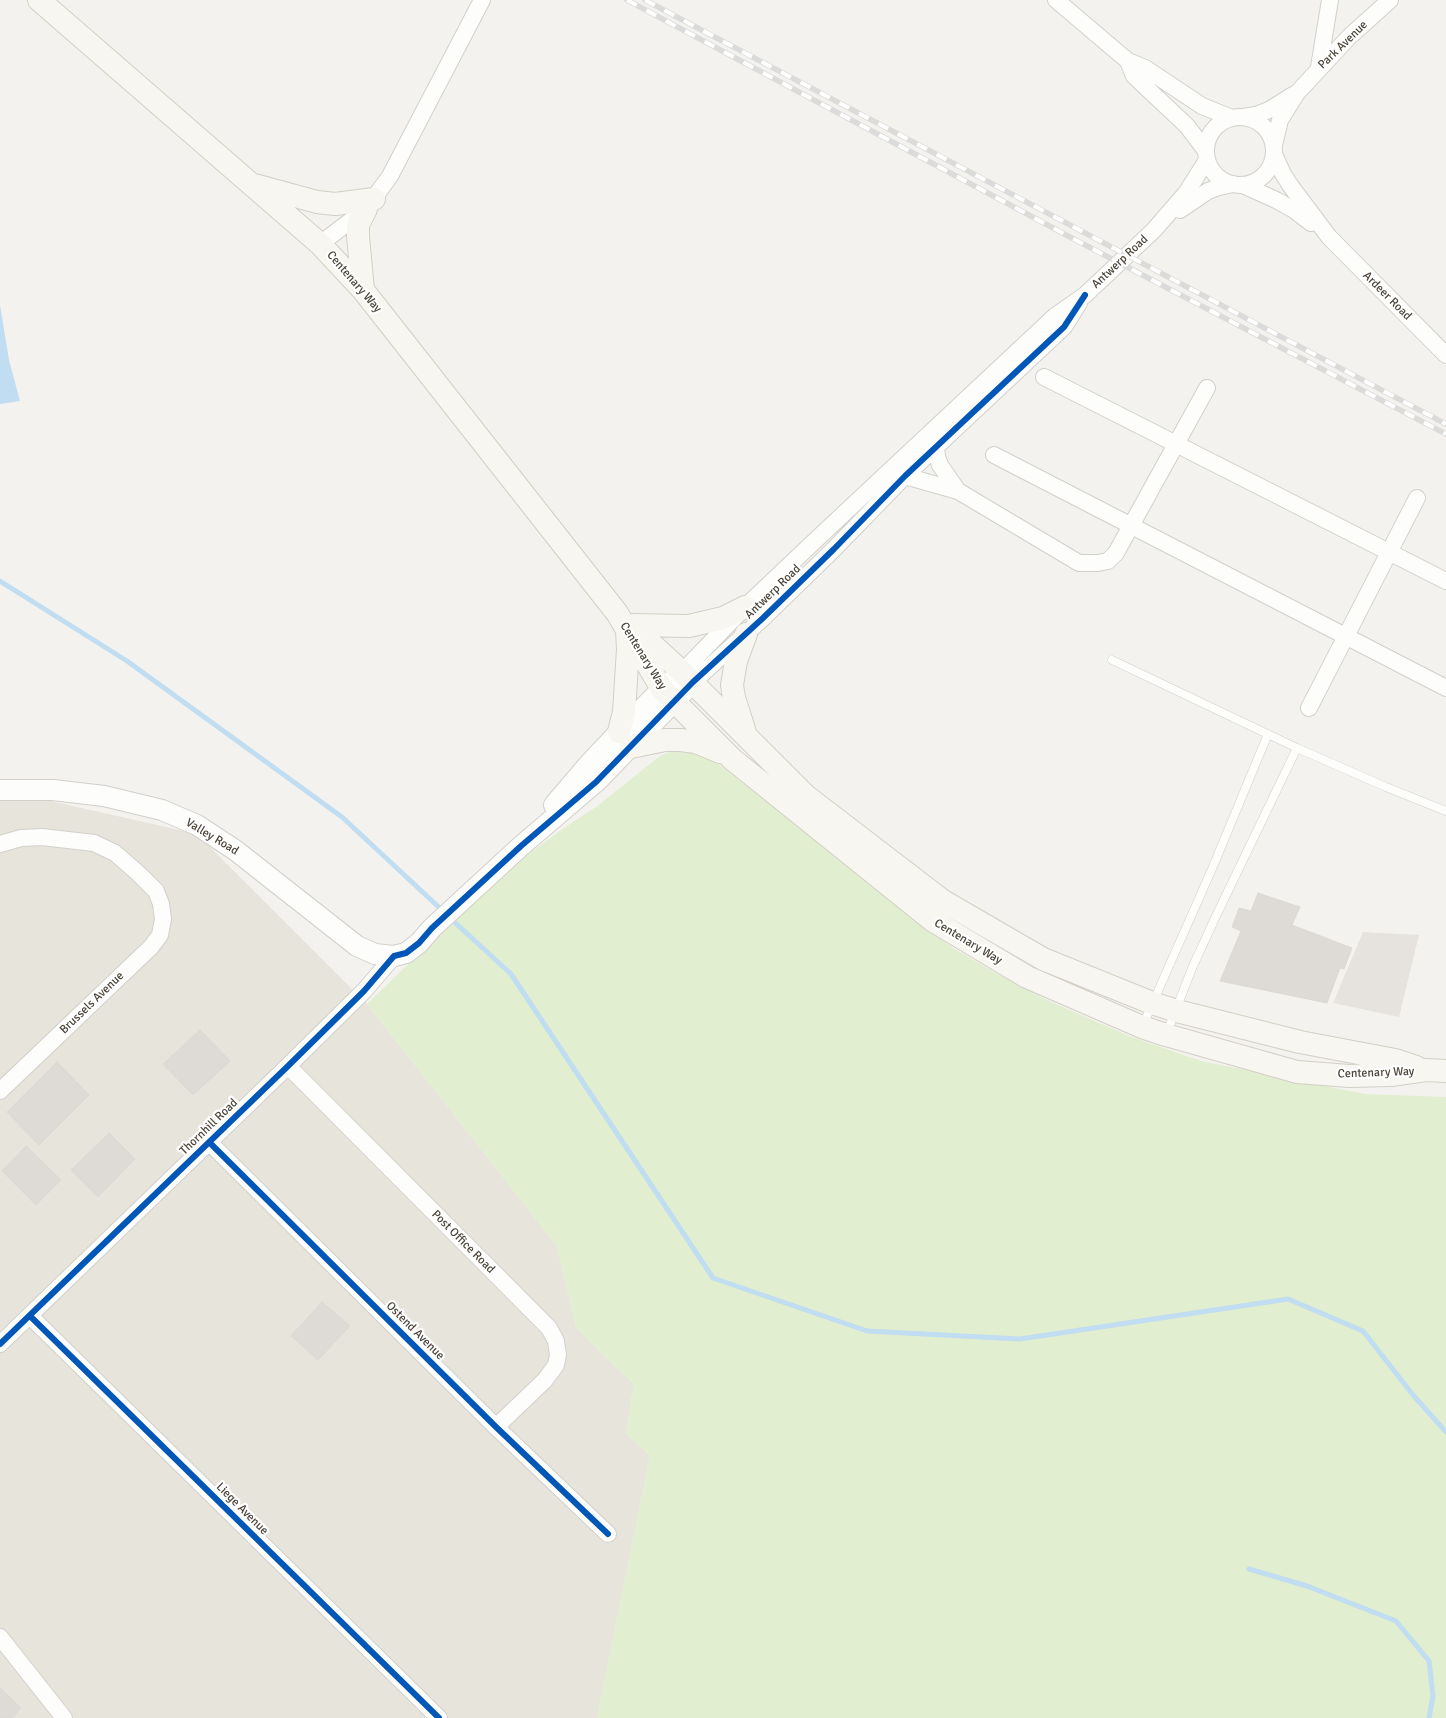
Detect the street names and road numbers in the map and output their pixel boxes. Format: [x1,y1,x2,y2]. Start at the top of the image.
street label: Park Avenue [1315,18,1371,72]
street label: Antwerp Road [1089,232,1151,292]
street label: Centenary Way [323,248,385,316]
street label: Ardeer Road [1360,269,1414,323]
street label: Antwerp Road [742,562,804,622]
street label: Centenary Way [617,620,669,692]
street label: Valley Road [183,816,241,858]
street label: Centenary Way [931,916,1005,968]
street label: Brussels Avenue [57,969,127,1037]
street label: Centenary Way [1337,1064,1415,1082]
street label: Thornhill Road [177,1096,241,1158]
street label: Post Office Road [428,1207,498,1277]
street label: Ostend Avenue [383,1299,447,1363]
street label: Liege Avenue [213,1480,271,1538]

